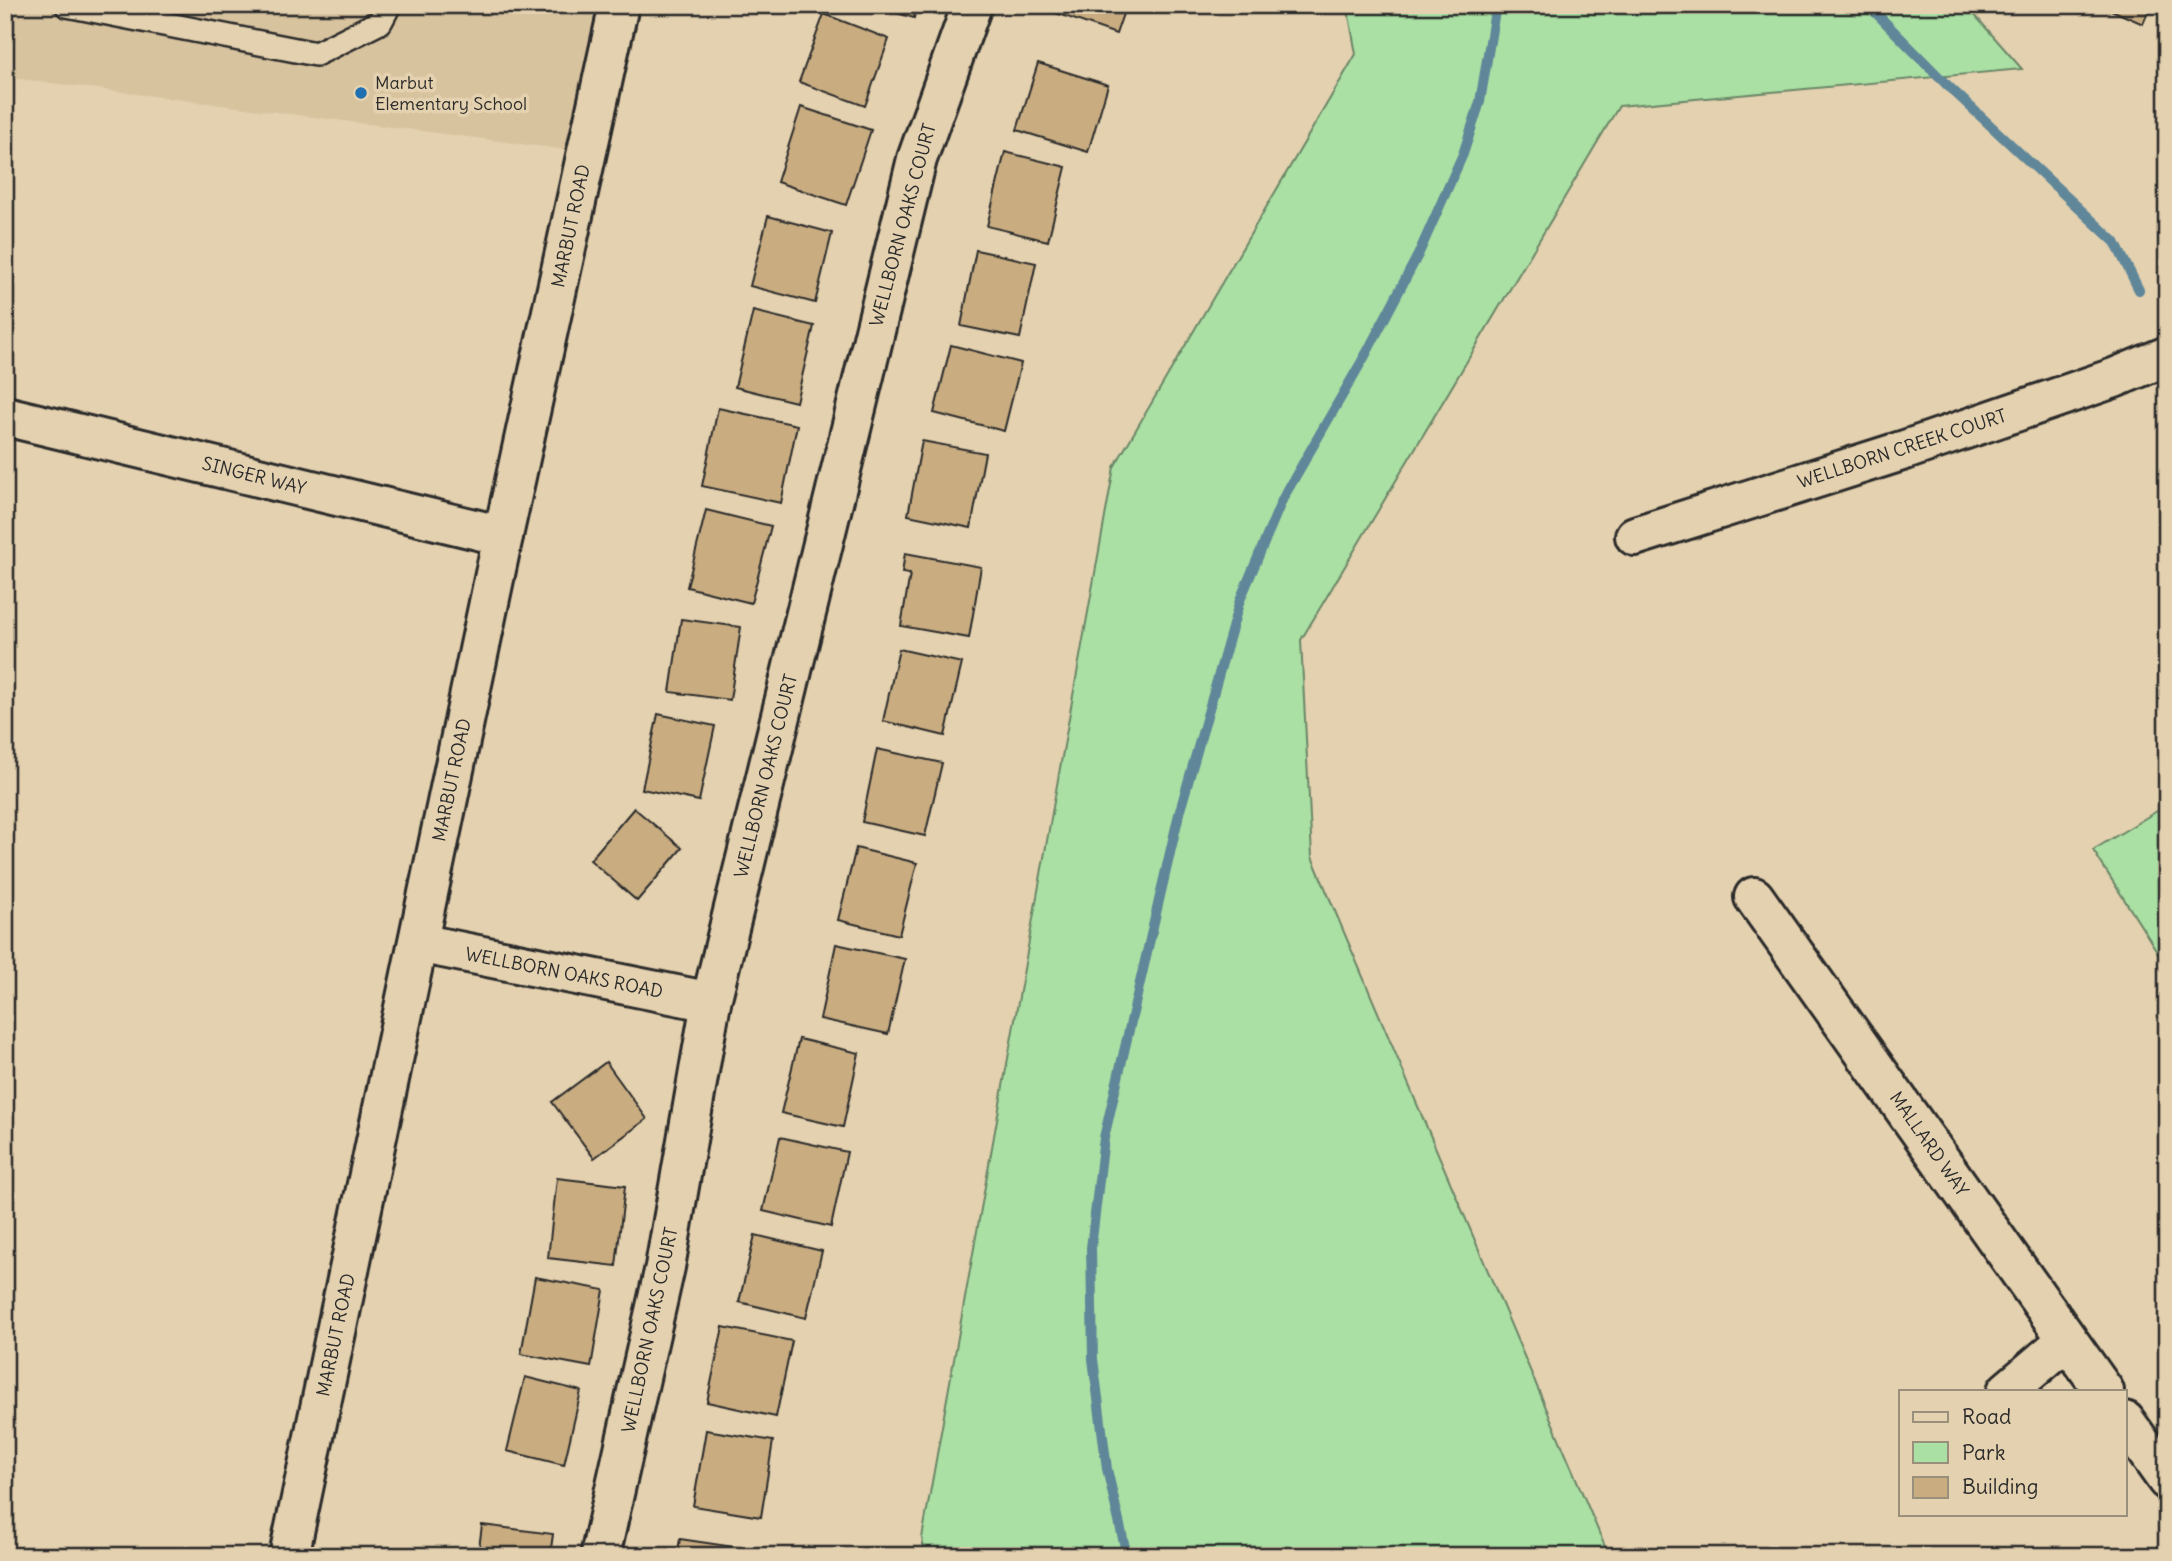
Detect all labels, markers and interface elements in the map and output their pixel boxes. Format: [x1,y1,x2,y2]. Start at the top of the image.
place label: Marbut Elementary School [375,71,527,115]
marker: Marbut Elementary School [353,85,369,101]
street label: WELLBORN OAKS COURT [864,121,941,329]
street label: MARBUT ROAD [546,162,595,289]
street label: WELLBORN CREEK COURT [1794,404,2009,493]
street label: SINGER WAY [200,451,309,500]
street label: WELLBORN OAKS COURT [729,671,802,880]
street label: MARBUT ROAD [427,716,476,843]
street label: WELLBORN OAKS ROAD [463,942,665,1003]
street label: MALLARD WAY [1885,1087,1974,1201]
street label: WELLBORN OAKS COURT [616,1225,683,1435]
street label: MARBUT ROAD [311,1271,360,1398]
legend [1899,1390,2126,1516]
text: Road [1962,1403,2011,1430]
text: Park [1962,1439,2005,1466]
text: Building [1962,1473,2038,1500]

